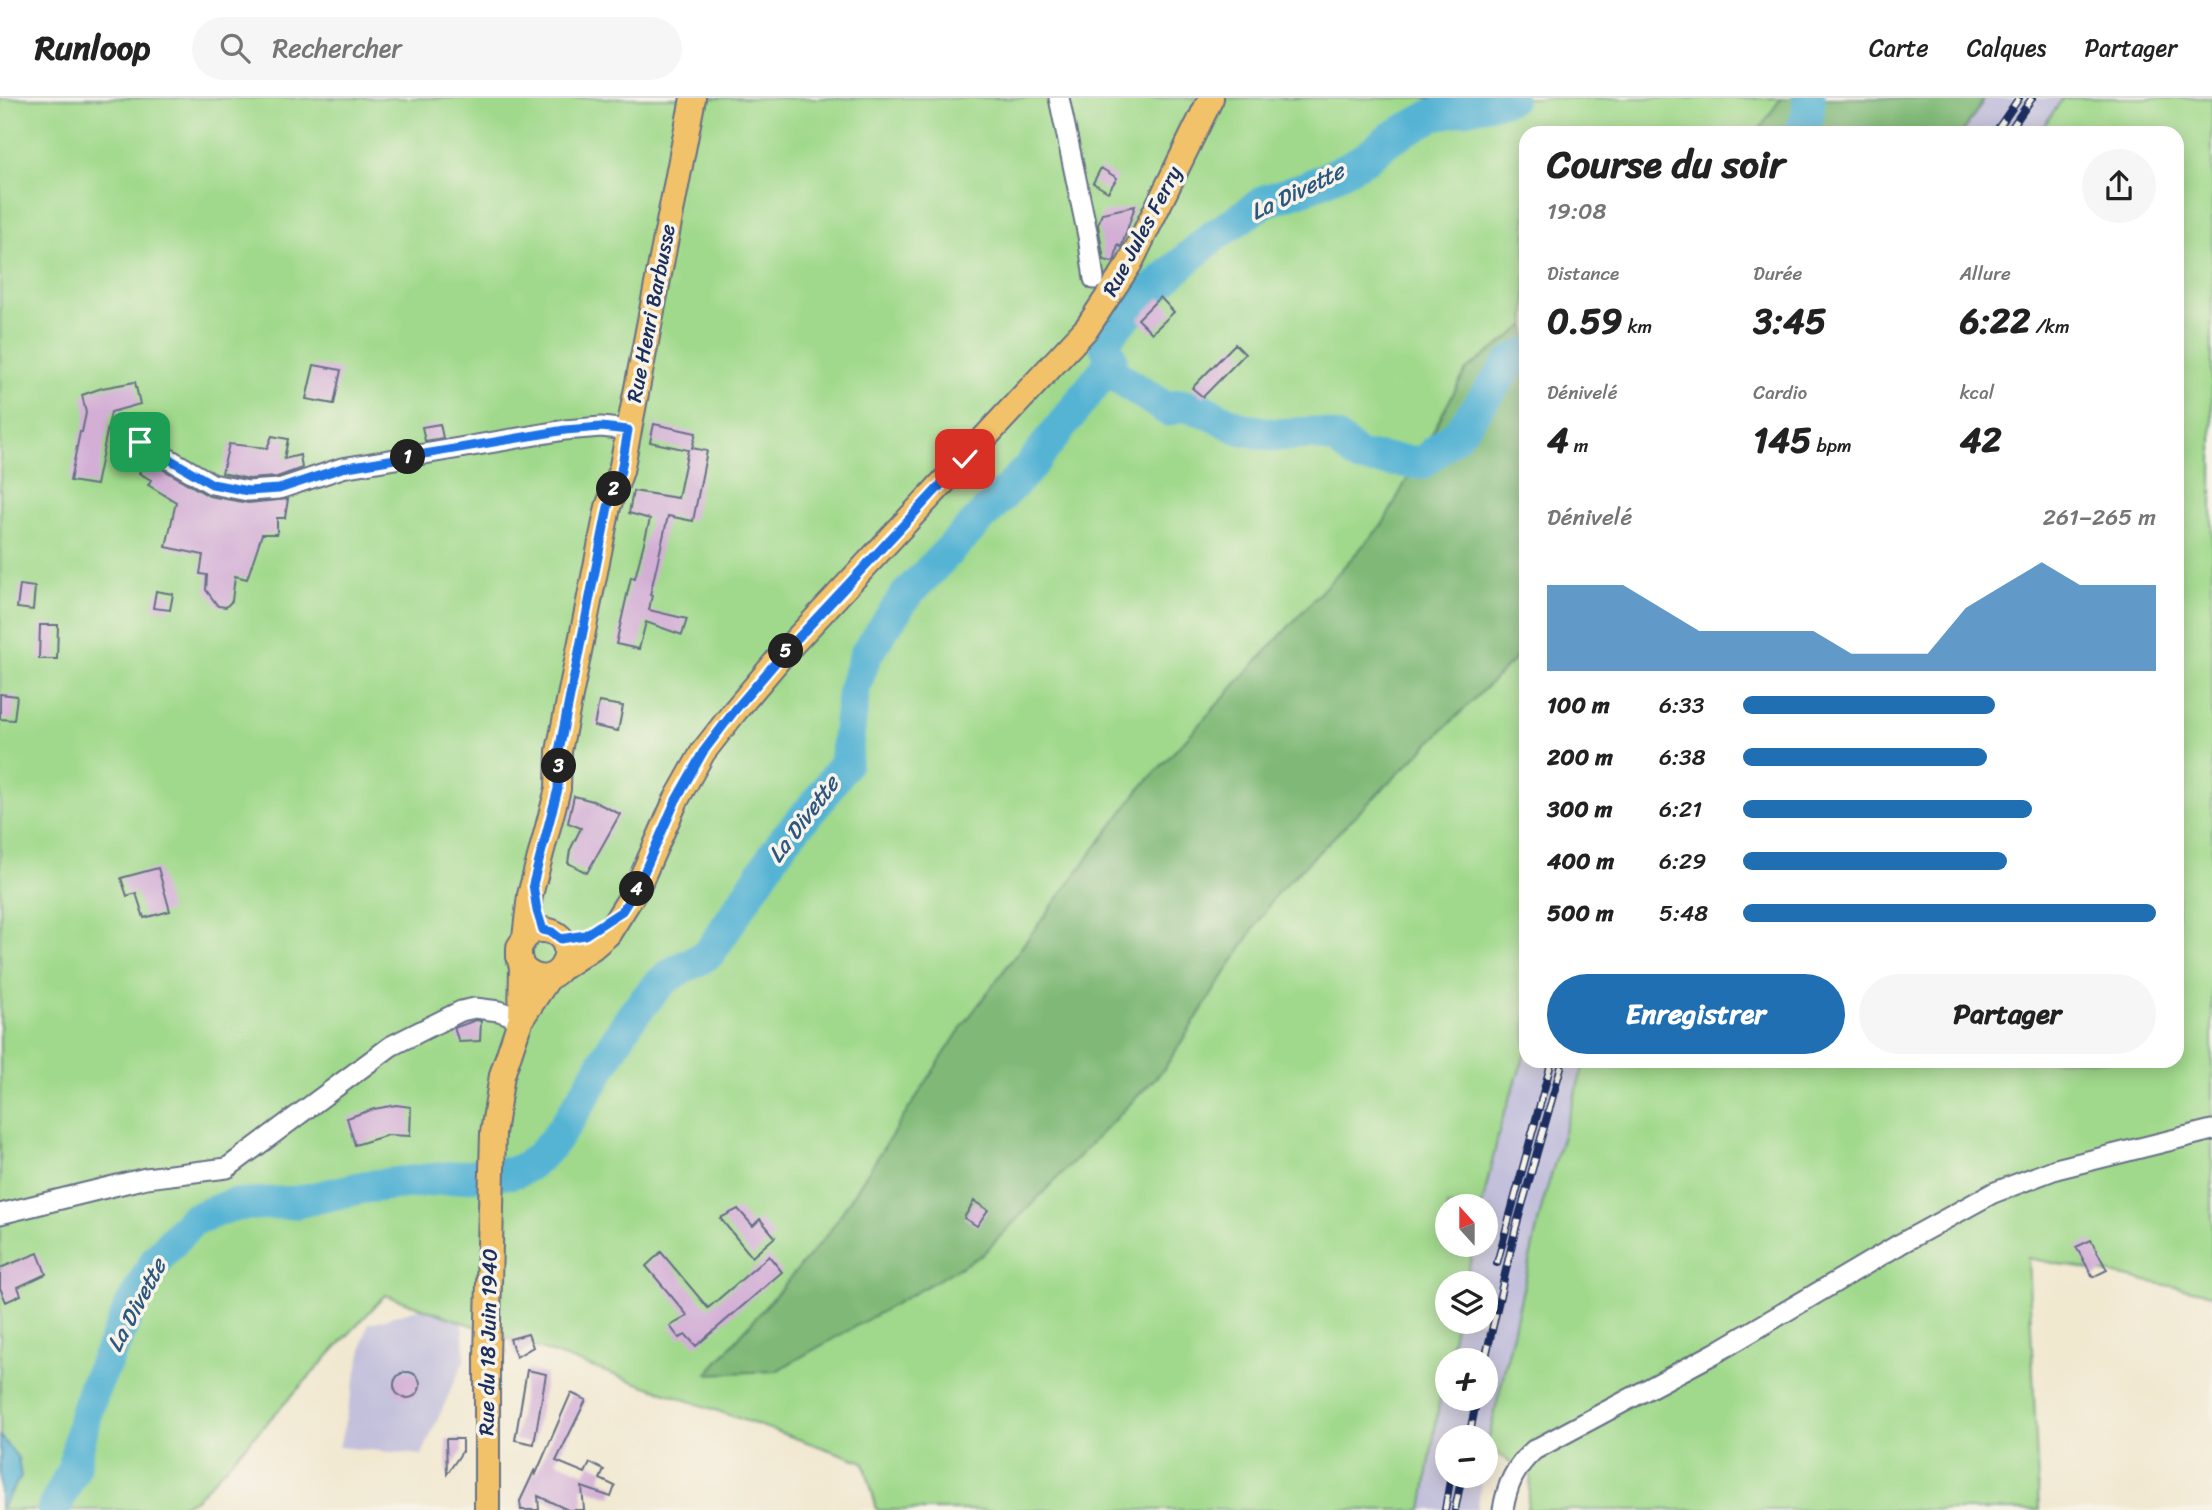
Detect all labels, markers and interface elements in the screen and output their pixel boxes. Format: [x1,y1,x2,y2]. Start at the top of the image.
search box [192,17,682,80]
text: Runloop [35,19,150,77]
text: Rechercher [272,25,402,71]
text: Carte [1869,27,1929,69]
text: Calques [1967,27,2046,69]
text: Partager [2084,27,2177,69]
icon: search [216,29,254,67]
text: Course du soir [1547,131,1785,198]
button: share [2082,149,2156,223]
water label: La Divette [1243,150,1353,232]
street label: Rue Jules Ferry [1092,159,1193,303]
text: 19:08 [1547,191,1606,232]
street label: Rue Henri Barbusse [615,220,687,405]
text: Distance [1547,257,1619,290]
text: Durée [1753,257,1802,290]
text: Allure [1960,257,2011,290]
text: 0.59 [1547,290,1623,352]
text: 3:45 [1753,290,1826,352]
text: 6:22 [1960,290,2031,352]
text: km [1623,310,1652,343]
text: /km [2031,310,2070,343]
text: Dénivelé [1547,376,1617,409]
text: Cardio [1753,376,1807,409]
text: kcal [1960,376,1994,409]
text: 4 [1547,409,1569,471]
text: 145 [1753,409,1812,471]
text: 42 [1960,409,2002,471]
pin [110,412,170,472]
icon: arrive [121,423,159,461]
pin [935,429,995,489]
text: m [1569,429,1588,462]
text: bpm [1812,429,1852,462]
pin: 1 [390,440,426,474]
text: 1 [403,440,412,473]
icon: check [946,440,984,478]
pin: 2 [596,472,632,506]
text: 2 [608,472,619,505]
text: Dénivelé [1547,497,1632,538]
text: 261–265 m [2043,497,2156,538]
pin: 5 [768,634,804,668]
text: 5 [780,634,791,667]
text: 100 m [1547,685,1610,726]
text: 6:33 [1659,685,1704,726]
text: 200 m [1547,737,1613,778]
text: 6:38 [1659,737,1706,778]
pin: 3 [542,748,576,784]
text: 3 [553,749,564,782]
water label: La Divette [757,765,851,872]
text: 300 m [1547,789,1612,830]
text: 6:21 [1659,789,1702,830]
text: 400 m [1547,841,1614,882]
text: 6:29 [1659,841,1706,882]
pin: 4 [620,872,654,906]
text: 4 [631,872,642,905]
text: 500 m [1547,893,1614,934]
text: 5:48 [1659,893,1708,934]
button: Enregistrer [1547,974,1845,1054]
button: Partager [1859,974,2156,1054]
north arrow [1435,1194,1498,1256]
map controls [1435,1194,1498,1488]
street label: Rue du 18 Juin 1940 [467,1248,509,1436]
water label: La Divette [95,1249,179,1359]
button: layers [1435,1271,1498,1334]
button: + [1435,1348,1498,1411]
button: − [1435,1425,1498,1488]

